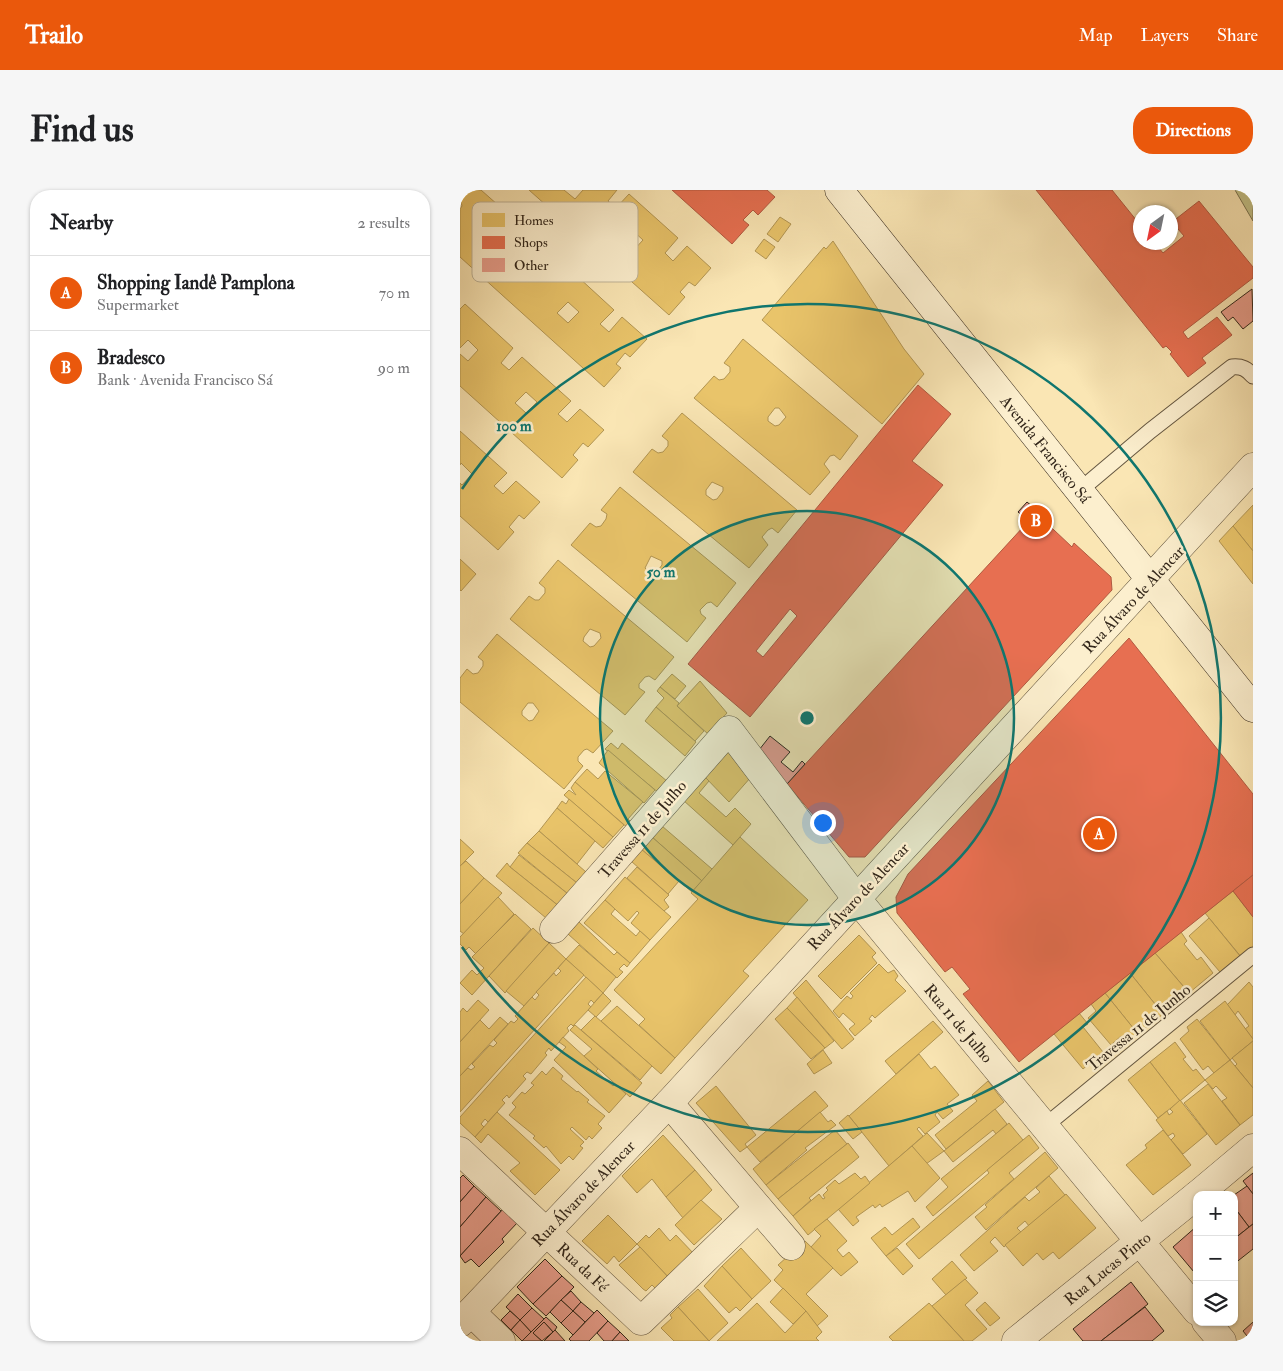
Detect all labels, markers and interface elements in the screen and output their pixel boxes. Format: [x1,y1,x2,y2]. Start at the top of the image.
text: Trailo [25,20,83,51]
text: Map [1079,24,1113,47]
text: Layers [1141,24,1189,47]
text: Share [1217,24,1258,47]
button: Directions [1133,107,1253,154]
text: Find us [30,108,134,152]
legend [472,202,638,282]
north arrow [1133,205,1178,250]
text: Nearby [50,209,113,236]
text: Homes [514,212,554,229]
text: 2 results [357,213,410,233]
text: Shops [514,234,548,252]
text: Other [514,257,549,274]
text: Shopping Iandê Pamplona [97,271,295,295]
text: A [61,283,71,303]
text: 70 m [379,283,410,303]
text: Supermarket [97,295,179,315]
text: Bradesco [97,346,165,370]
text: B [61,358,71,378]
text: 90 m [378,358,410,378]
text: Bank · Avenida Francisco Sá [97,370,273,390]
street label: Avenida Francisco Sá [995,391,1095,508]
text: 100 m [496,417,532,436]
pin: B [1020,502,1052,540]
street label: Rua Álvaro de Alencar [1078,541,1189,658]
text: 50 m [647,563,676,582]
centre of rings [798,709,816,727]
street label: Travessa 11 de Julho [594,776,692,884]
your location [810,810,836,836]
pin: A [1083,815,1115,853]
street label: Rua Álvaro de Alencar [803,838,914,955]
street label: Travessa 11 de Junho [1082,979,1196,1077]
street label: Rua 11 de Julho [919,980,997,1068]
street label: Rua Álvaro de Alencar [527,1136,640,1251]
map controls [1193,1191,1238,1326]
button: + [1193,1191,1238,1236]
street label: Rua Lucas Pinto [1060,1228,1155,1310]
button: − [1193,1236,1238,1281]
street label: Rua da Fé [552,1239,613,1297]
button: layers [1193,1281,1238,1326]

